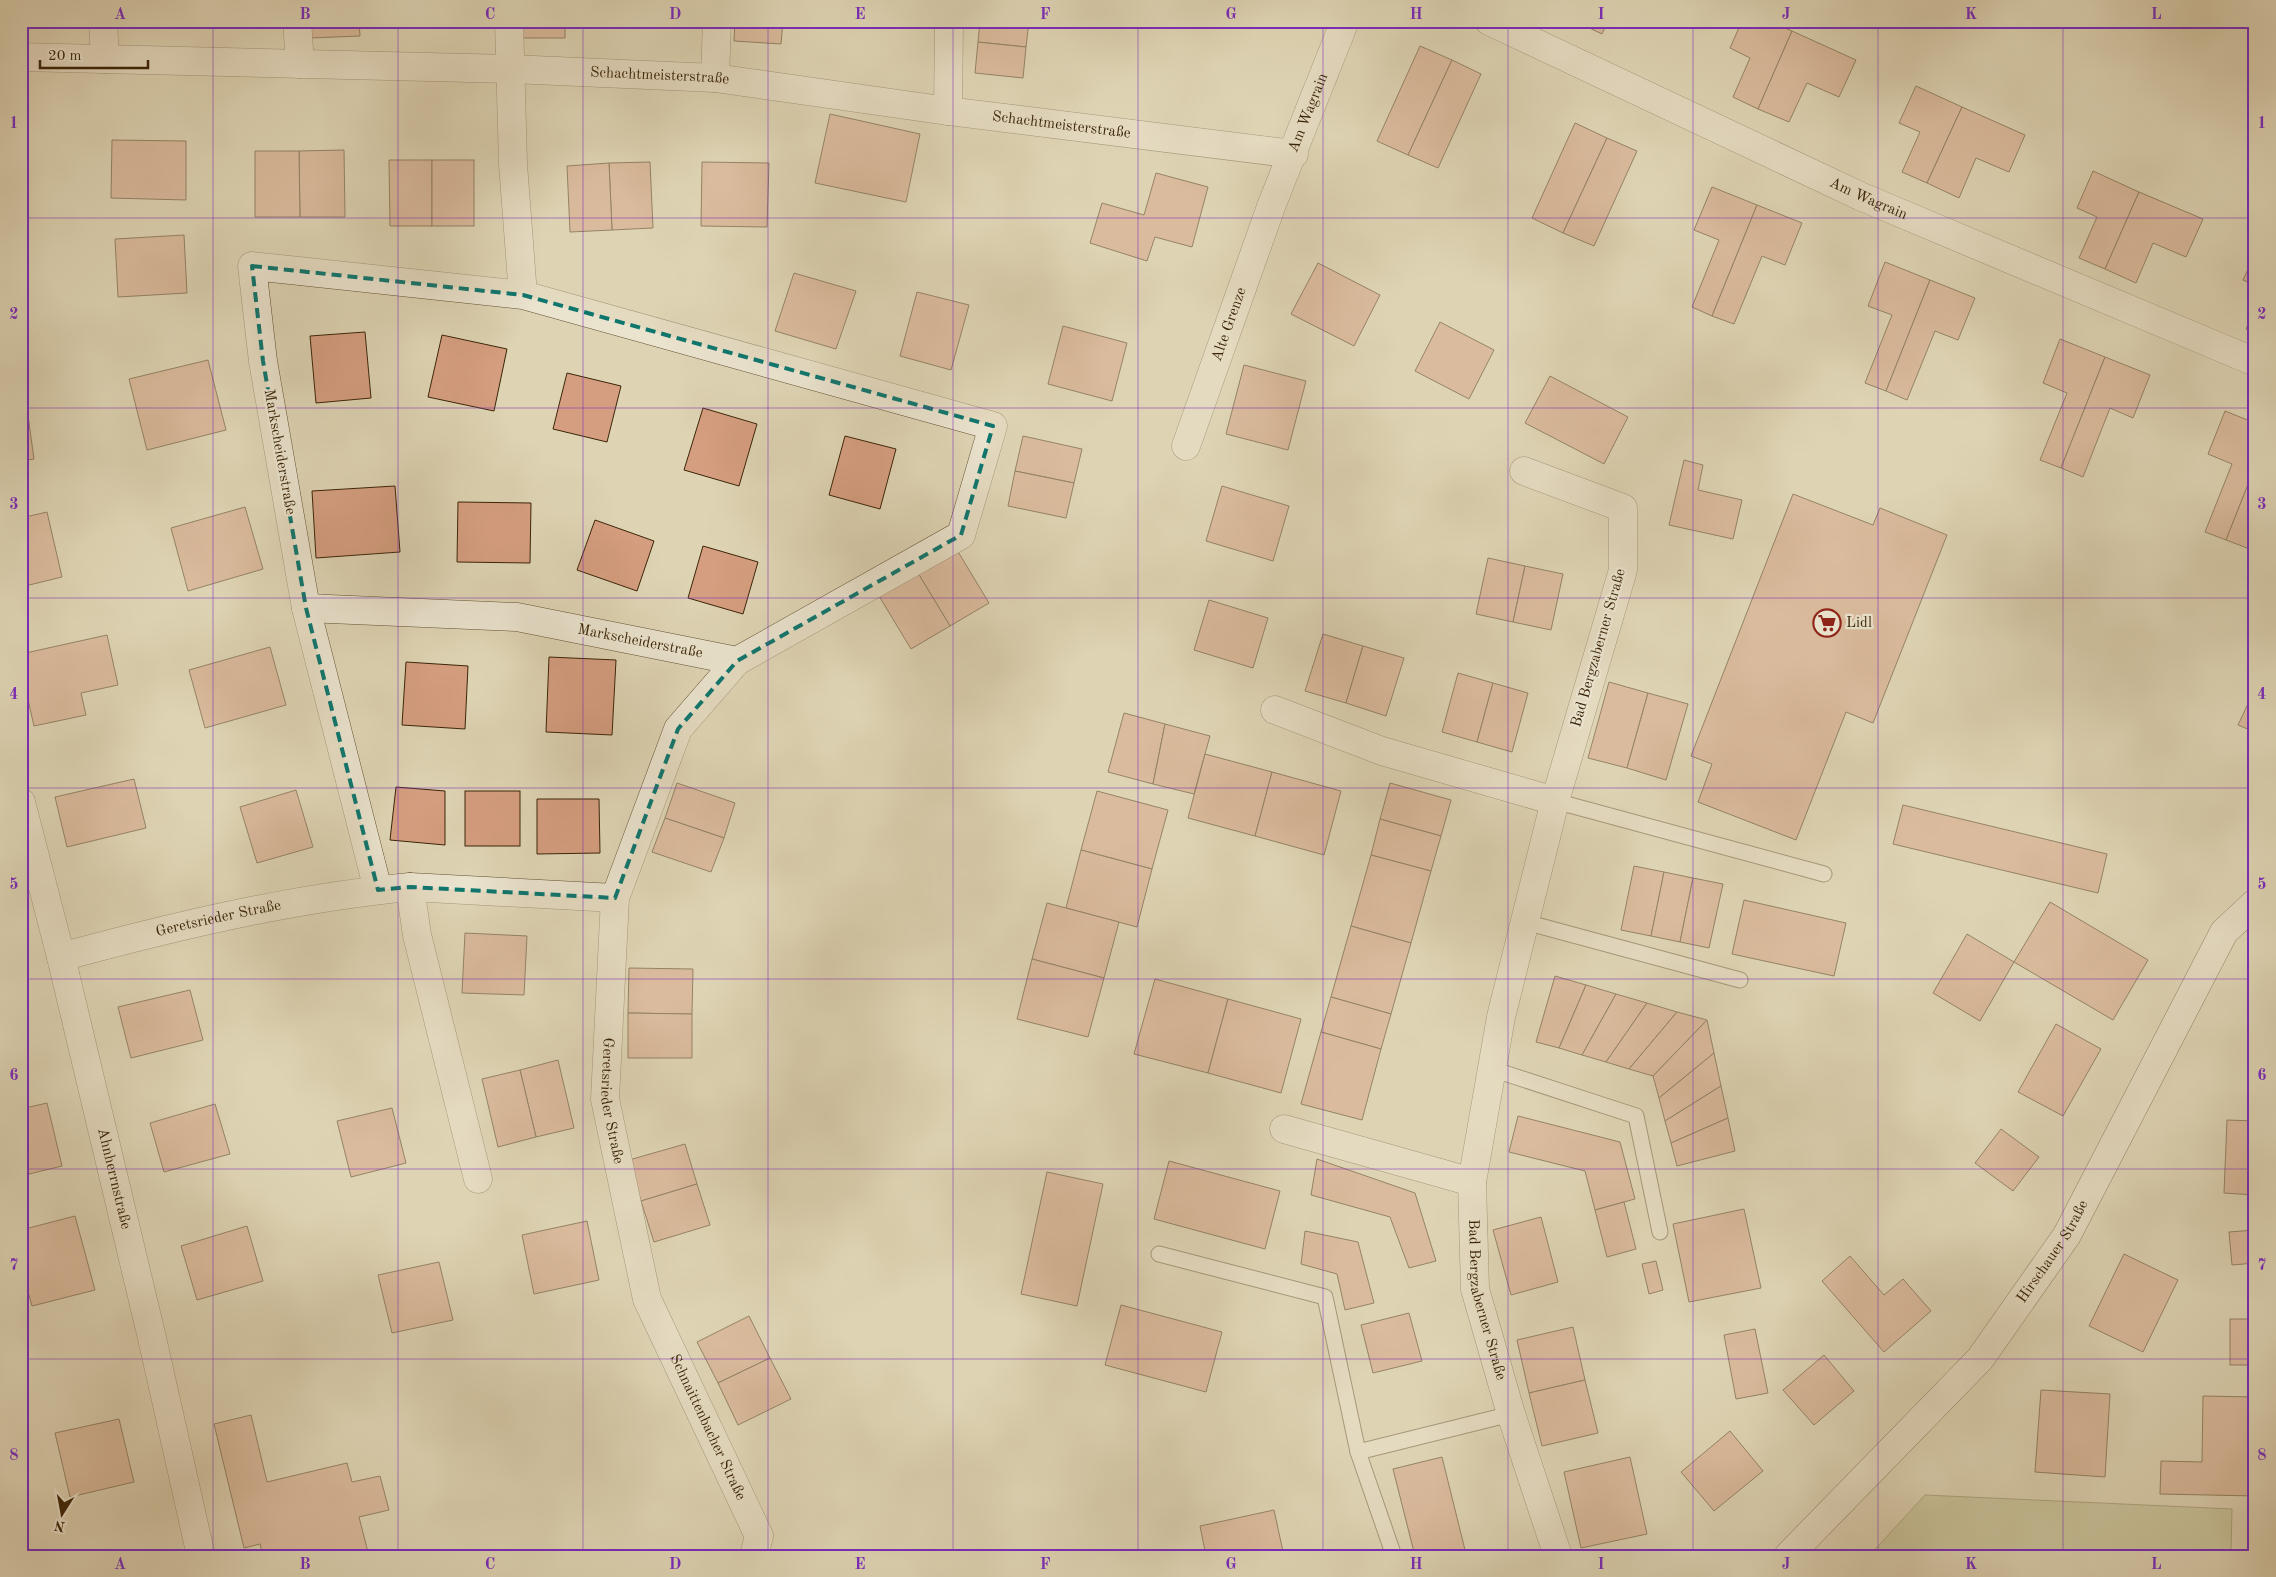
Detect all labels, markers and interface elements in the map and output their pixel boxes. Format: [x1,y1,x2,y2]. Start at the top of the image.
text: A [114,7,126,23]
text: B [299,7,311,23]
text: C [485,7,495,23]
text: D [669,7,681,23]
text: E [854,7,866,23]
text: F [1040,7,1051,23]
text: G [1225,7,1237,23]
text: H [1409,7,1423,23]
text: I [1597,7,1605,23]
text: J [1782,7,1791,23]
text: K [1965,7,1977,23]
text: L [2151,7,2162,23]
scale bar [40,38,148,70]
text: 20 m [48,49,82,64]
street label: Schachtmeisterstraße [590,65,730,87]
street label: Am Wagrain [1286,71,1331,154]
street label: Schachtmeisterstraße [991,109,1132,141]
text: 1 [9,116,19,132]
text: 1 [2257,116,2267,132]
street label: Am Wagrain [1827,175,1910,223]
street label: Alte Grenze [1209,285,1249,363]
text: 2 [9,307,19,323]
text: 2 [2257,307,2267,323]
street label: Markscheiderstraße [261,388,297,516]
text: 3 [9,497,19,513]
text: 3 [2257,497,2267,513]
street label: Bad Bergzaberner Straße [1569,567,1629,729]
supermarket icon: Lidl [1812,608,1842,638]
place label: Lidl [1846,616,1872,631]
street label: Markscheiderstraße [576,623,704,662]
text: 4 [9,687,19,703]
text: 4 [2257,687,2267,703]
text: 5 [9,877,19,893]
text: 5 [2257,877,2267,893]
street label: Geretsrieder Straße [154,898,282,940]
street label: Geretsrieder Straße [597,1037,626,1165]
text: 6 [9,1068,19,1084]
text: 6 [2257,1068,2267,1084]
street label: Ahnherrnstraße [95,1127,133,1231]
street label: Hirschauer Straße [2014,1198,2091,1306]
street label: Bad Bergzaberner Straße [1466,1219,1508,1382]
text: 7 [9,1258,19,1274]
text: 7 [2257,1258,2267,1274]
street label: Schnaittenbacher Straße [667,1352,749,1503]
text: 8 [9,1448,19,1464]
text: 8 [2257,1448,2267,1464]
north arrow [38,1490,88,1540]
text: N [53,1518,66,1534]
text: A [114,1557,126,1573]
text: B [299,1557,311,1573]
text: C [485,1557,495,1573]
text: D [669,1557,681,1573]
text: E [854,1557,866,1573]
text: F [1040,1557,1051,1573]
text: G [1225,1557,1237,1573]
text: H [1409,1557,1423,1573]
text: I [1597,1557,1605,1573]
text: J [1782,1557,1791,1573]
text: K [1965,1557,1977,1573]
text: L [2151,1557,2162,1573]

